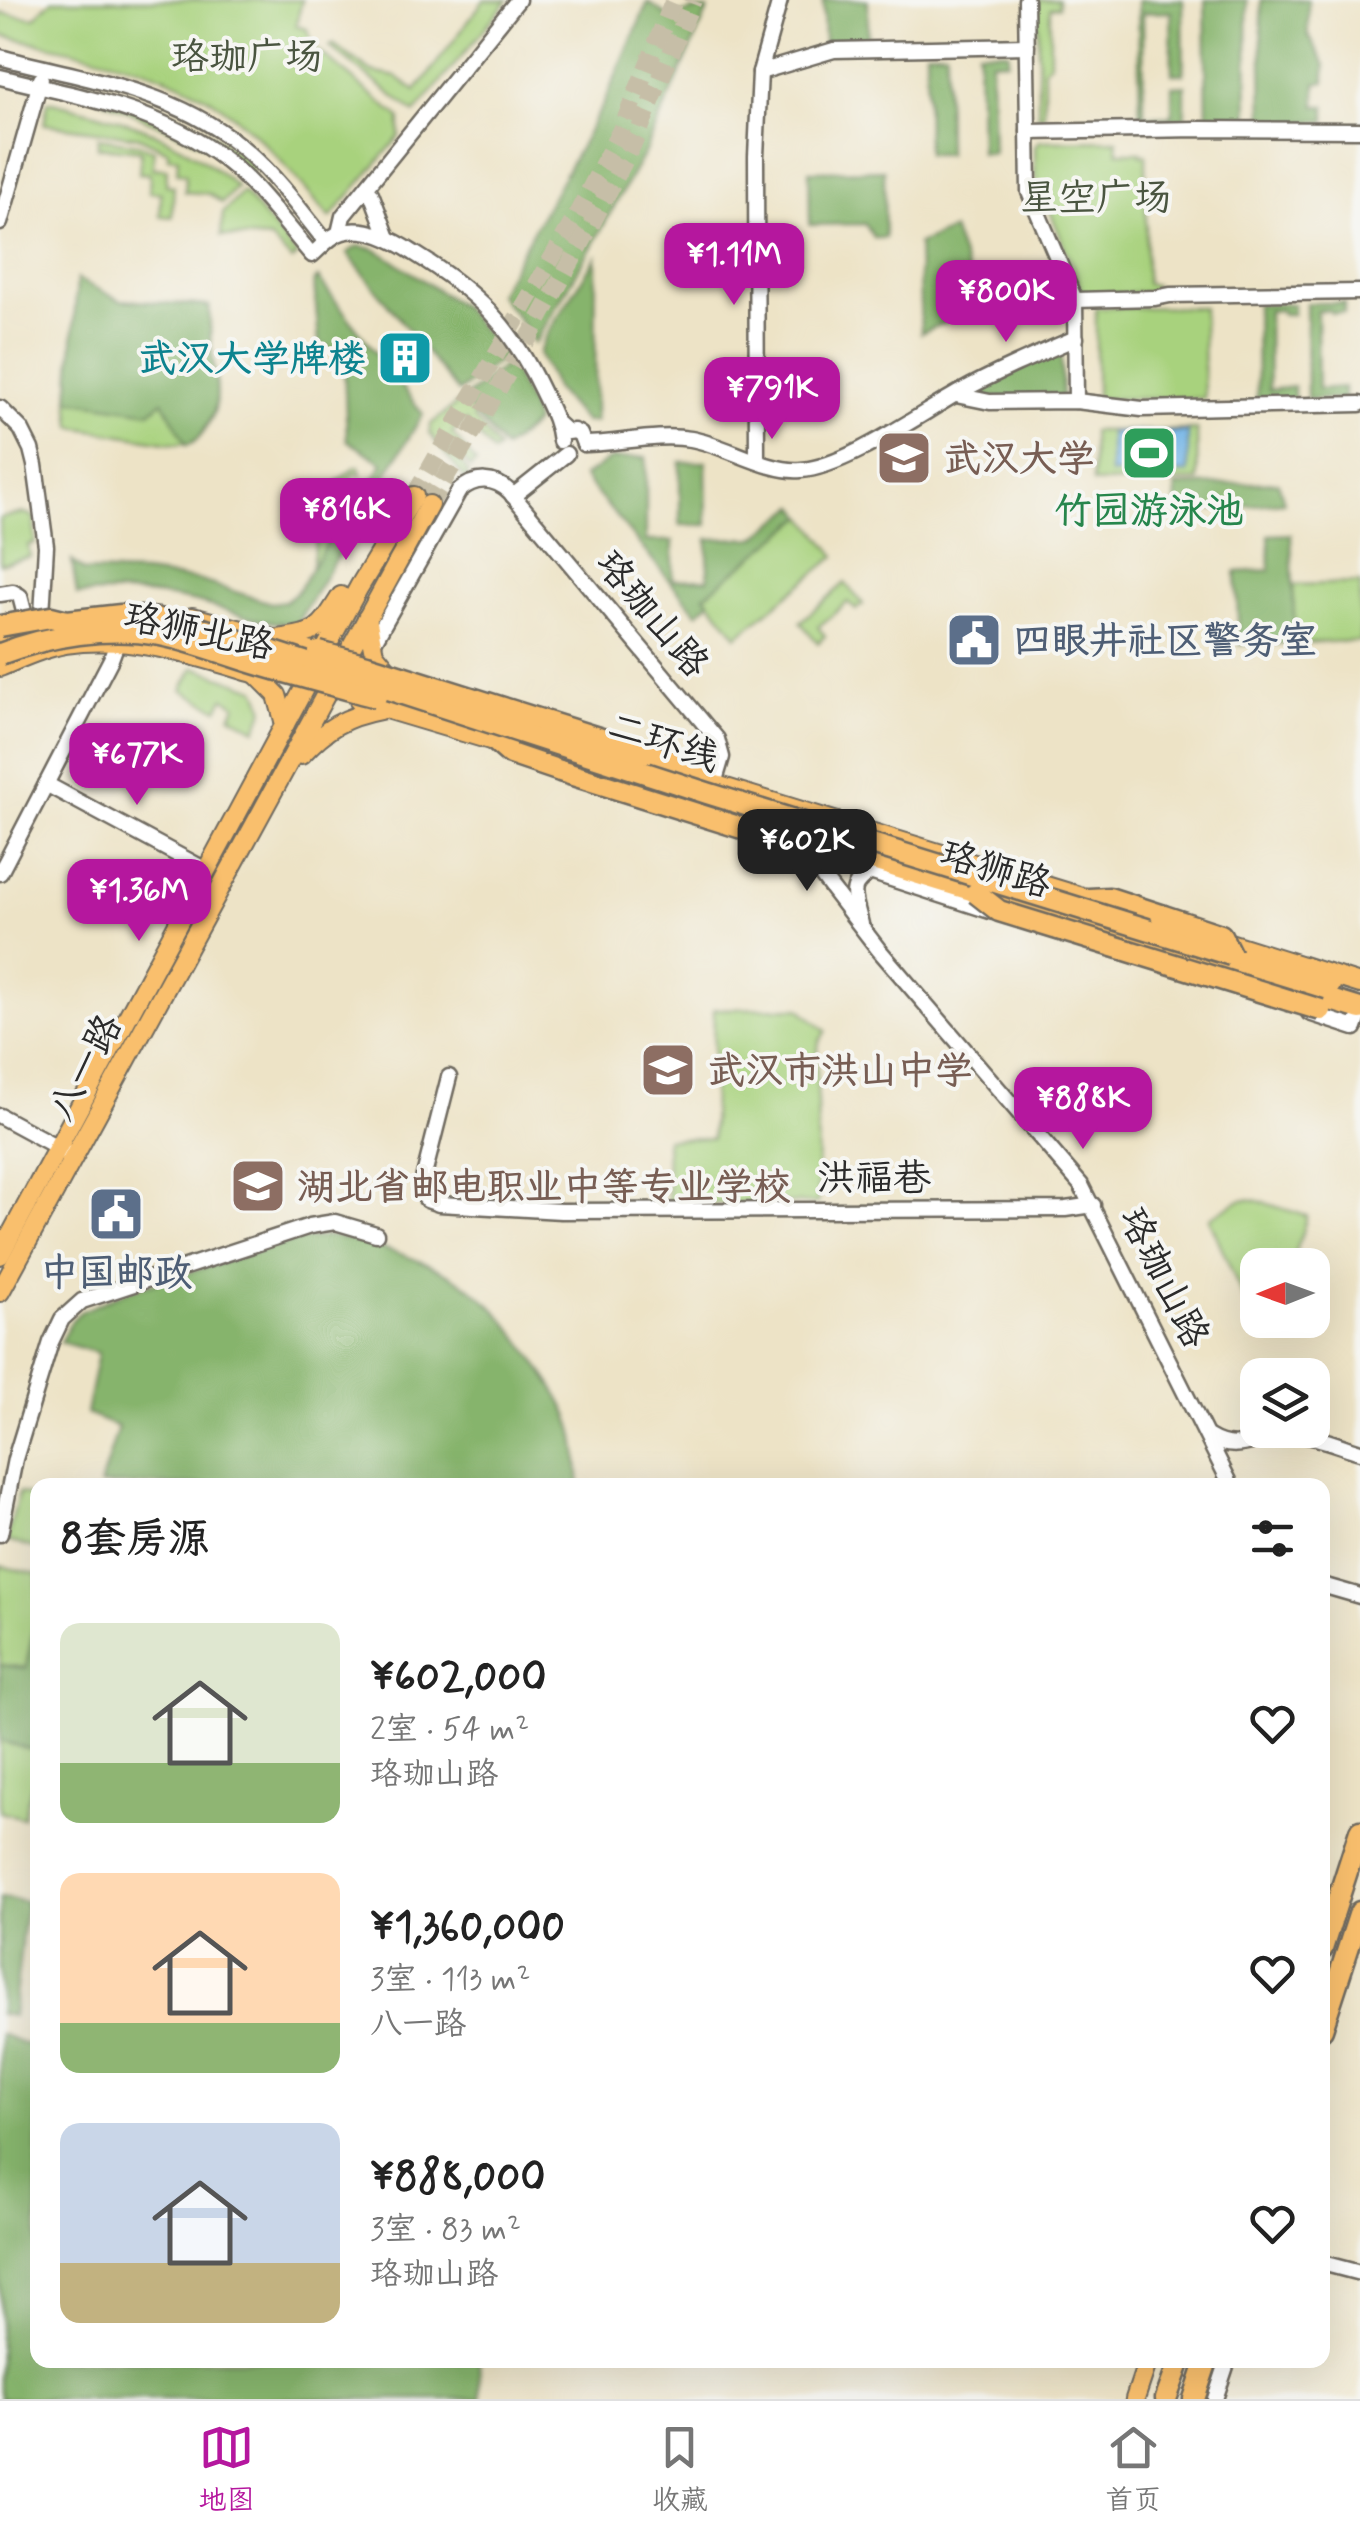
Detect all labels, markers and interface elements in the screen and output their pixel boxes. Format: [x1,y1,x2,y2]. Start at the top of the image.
park label: 珞珈广场 [171,34,323,83]
park label: 星空广场 [1020,175,1172,224]
pin: ¥1.11M [653,223,815,308]
text: ¥1.11M [686,234,782,276]
pin: ¥800K [936,260,1076,345]
text: ¥800K [958,271,1054,313]
building icon: 武汉大学牌楼 [375,328,435,388]
place label: 武汉大学牌楼 [138,336,366,385]
pin: ¥791K [702,357,842,442]
text: ¥791K [726,368,818,410]
sports icon: 竹园游泳池 [1119,423,1179,483]
school or university icon: 武汉大学 [874,428,934,488]
place label: 武汉大学 [943,436,1095,485]
pin: ¥816K [276,478,416,563]
place label: 竹园游泳池 [1054,488,1244,537]
text: ¥816K [302,489,390,531]
street label: 珞珈山路 [583,541,719,689]
street label: 珞狮北路 [119,593,278,672]
public building icon: 四眼井社区警务室 [944,610,1004,670]
place label: 四眼井社区警务室 [1013,618,1317,667]
street label: 二环线 [601,702,725,784]
pin: ¥677K [67,723,207,808]
text: ¥677K [91,734,183,776]
pin: ¥602K [737,809,877,894]
text: ¥602K [760,820,854,862]
street label: 珞狮路 [934,830,1057,910]
pin: ¥1.36M [58,859,220,944]
text: ¥1.36M [89,870,189,912]
street label: 八一路 [38,1006,135,1130]
school or university icon: 武汉市洪山中学 [638,1040,698,1100]
place label: 武汉市洪山中学 [707,1048,973,1097]
pin: ¥888K [1013,1067,1153,1152]
text: ¥888K [1036,1078,1130,1120]
street label: 洪福巷 [817,1155,931,1204]
school or university icon: 湖北省邮电职业中等专业学校 [228,1156,288,1216]
place label: 湖北省邮电职业中等专业学校 [297,1164,791,1213]
public building icon: 中国邮政 [86,1184,146,1244]
street label: 珞珈山路 [1106,1199,1219,1357]
north arrow [1240,1248,1330,1338]
map controls [1240,1248,1330,1448]
place label: 中国邮政 [40,1250,192,1299]
button: layers [1240,1358,1330,1448]
icon: filters [1245,1511,1300,1566]
text: 8套房源 [60,1513,210,1568]
text: ¥602,000 [370,1651,547,1706]
icon: home [140,1663,260,1783]
icon: heart [1245,1696,1300,1751]
text: 2室 · 54 m² [370,1709,529,1751]
text: 珞珈山路 [370,1754,498,1796]
text: ¥1,360,000 [370,1901,565,1956]
icon: home [140,1913,260,2033]
icon: heart [1245,1946,1300,2001]
text: 3室 · 113 m² [370,1959,530,2001]
text: 八一路 [370,2004,466,2046]
text: ¥888,000 [370,2151,545,2206]
icon: home [140,2163,260,2283]
icon: heart [1245,2196,1300,2251]
text: 3室 · 83 m² [370,2209,521,2251]
text: 珞珈山路 [370,2254,498,2296]
tab: 地图 [199,2420,255,2520]
tab: 收藏 [652,2420,708,2520]
tab: 首页 [1105,2420,1161,2520]

